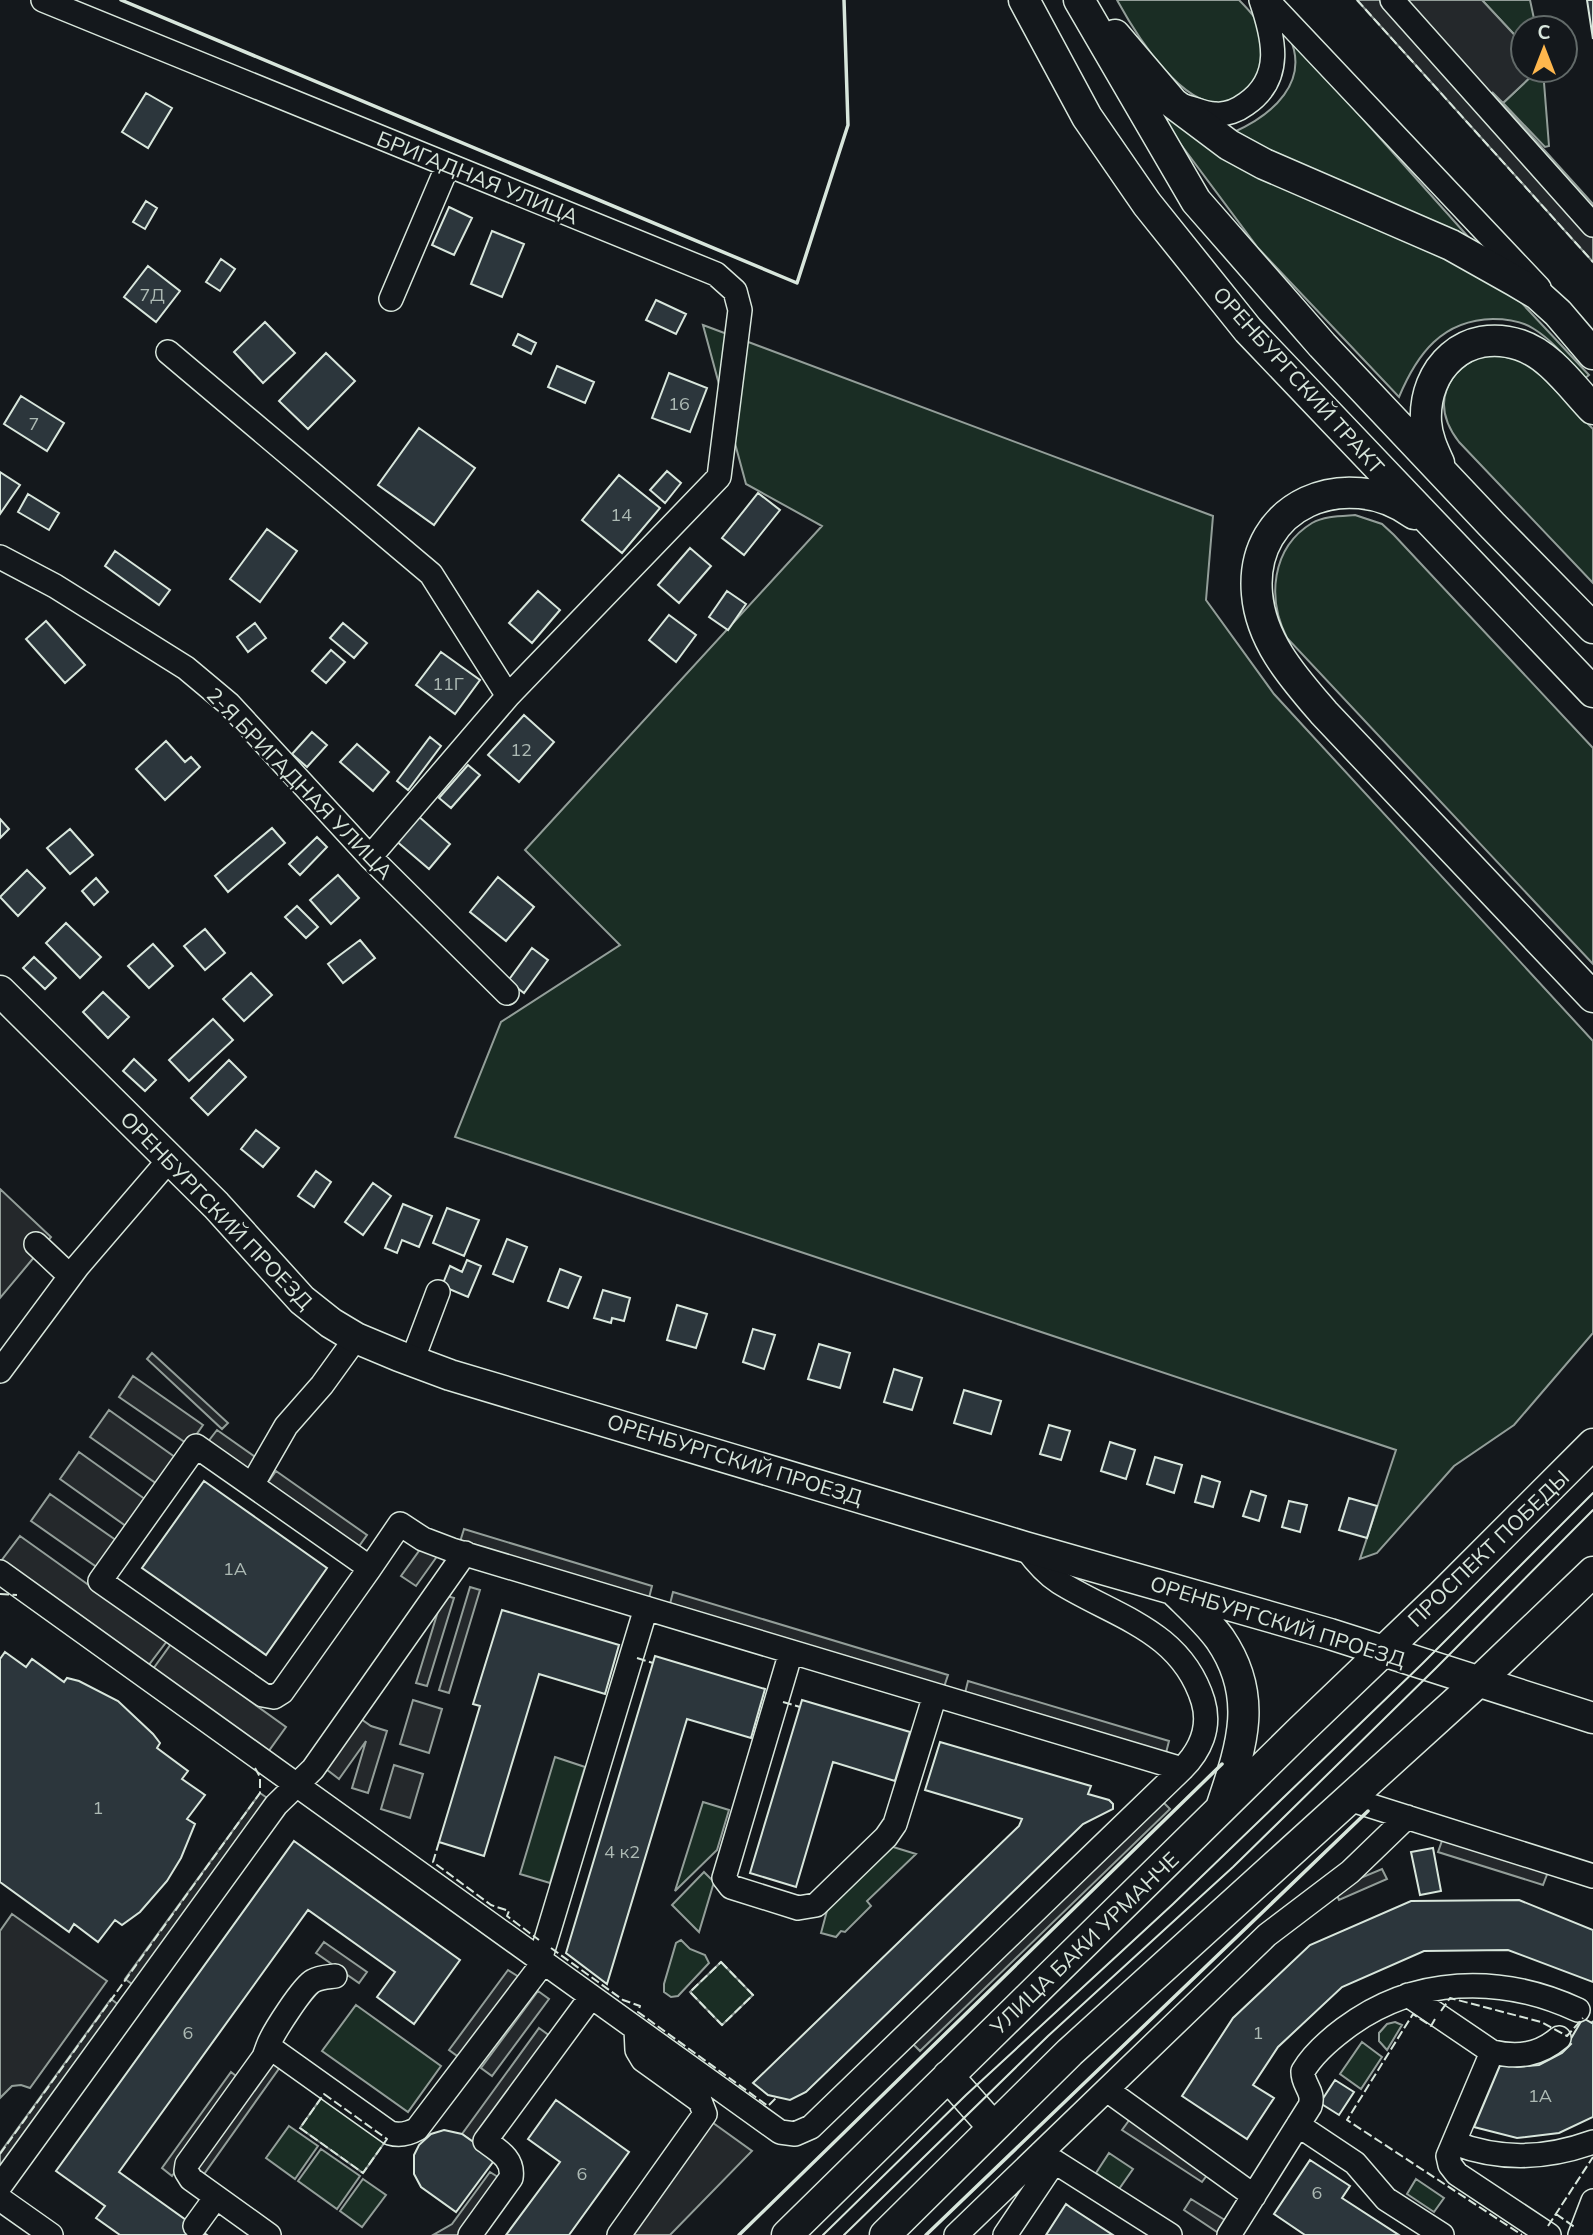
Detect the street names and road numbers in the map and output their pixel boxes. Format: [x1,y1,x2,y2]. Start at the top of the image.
street label: БРИГАДНАЯ УЛИЦА [373,125,583,230]
street label: ОРЕНБУРГСКИЙ ТРАКТ [1208,281,1390,479]
street label: 2-Я БРИГАДНАЯ УЛИЦА [202,682,399,885]
street label: ОРЕНБУРГСКИЙ ПРОЕЗД [116,1106,319,1315]
street label: ОРЕНБУРГСКИЙ ПРОЕЗД [604,1408,866,1510]
street label: ПРОСПЕКТ ПОБЕДЫ [1402,1464,1574,1632]
street label: ОРЕНБУРГСКИЙ ПРОЕЗД [1147,1570,1409,1672]
street label: УЛИЦА БАКИ УРМАНЧЕ [984,1846,1184,2041]

